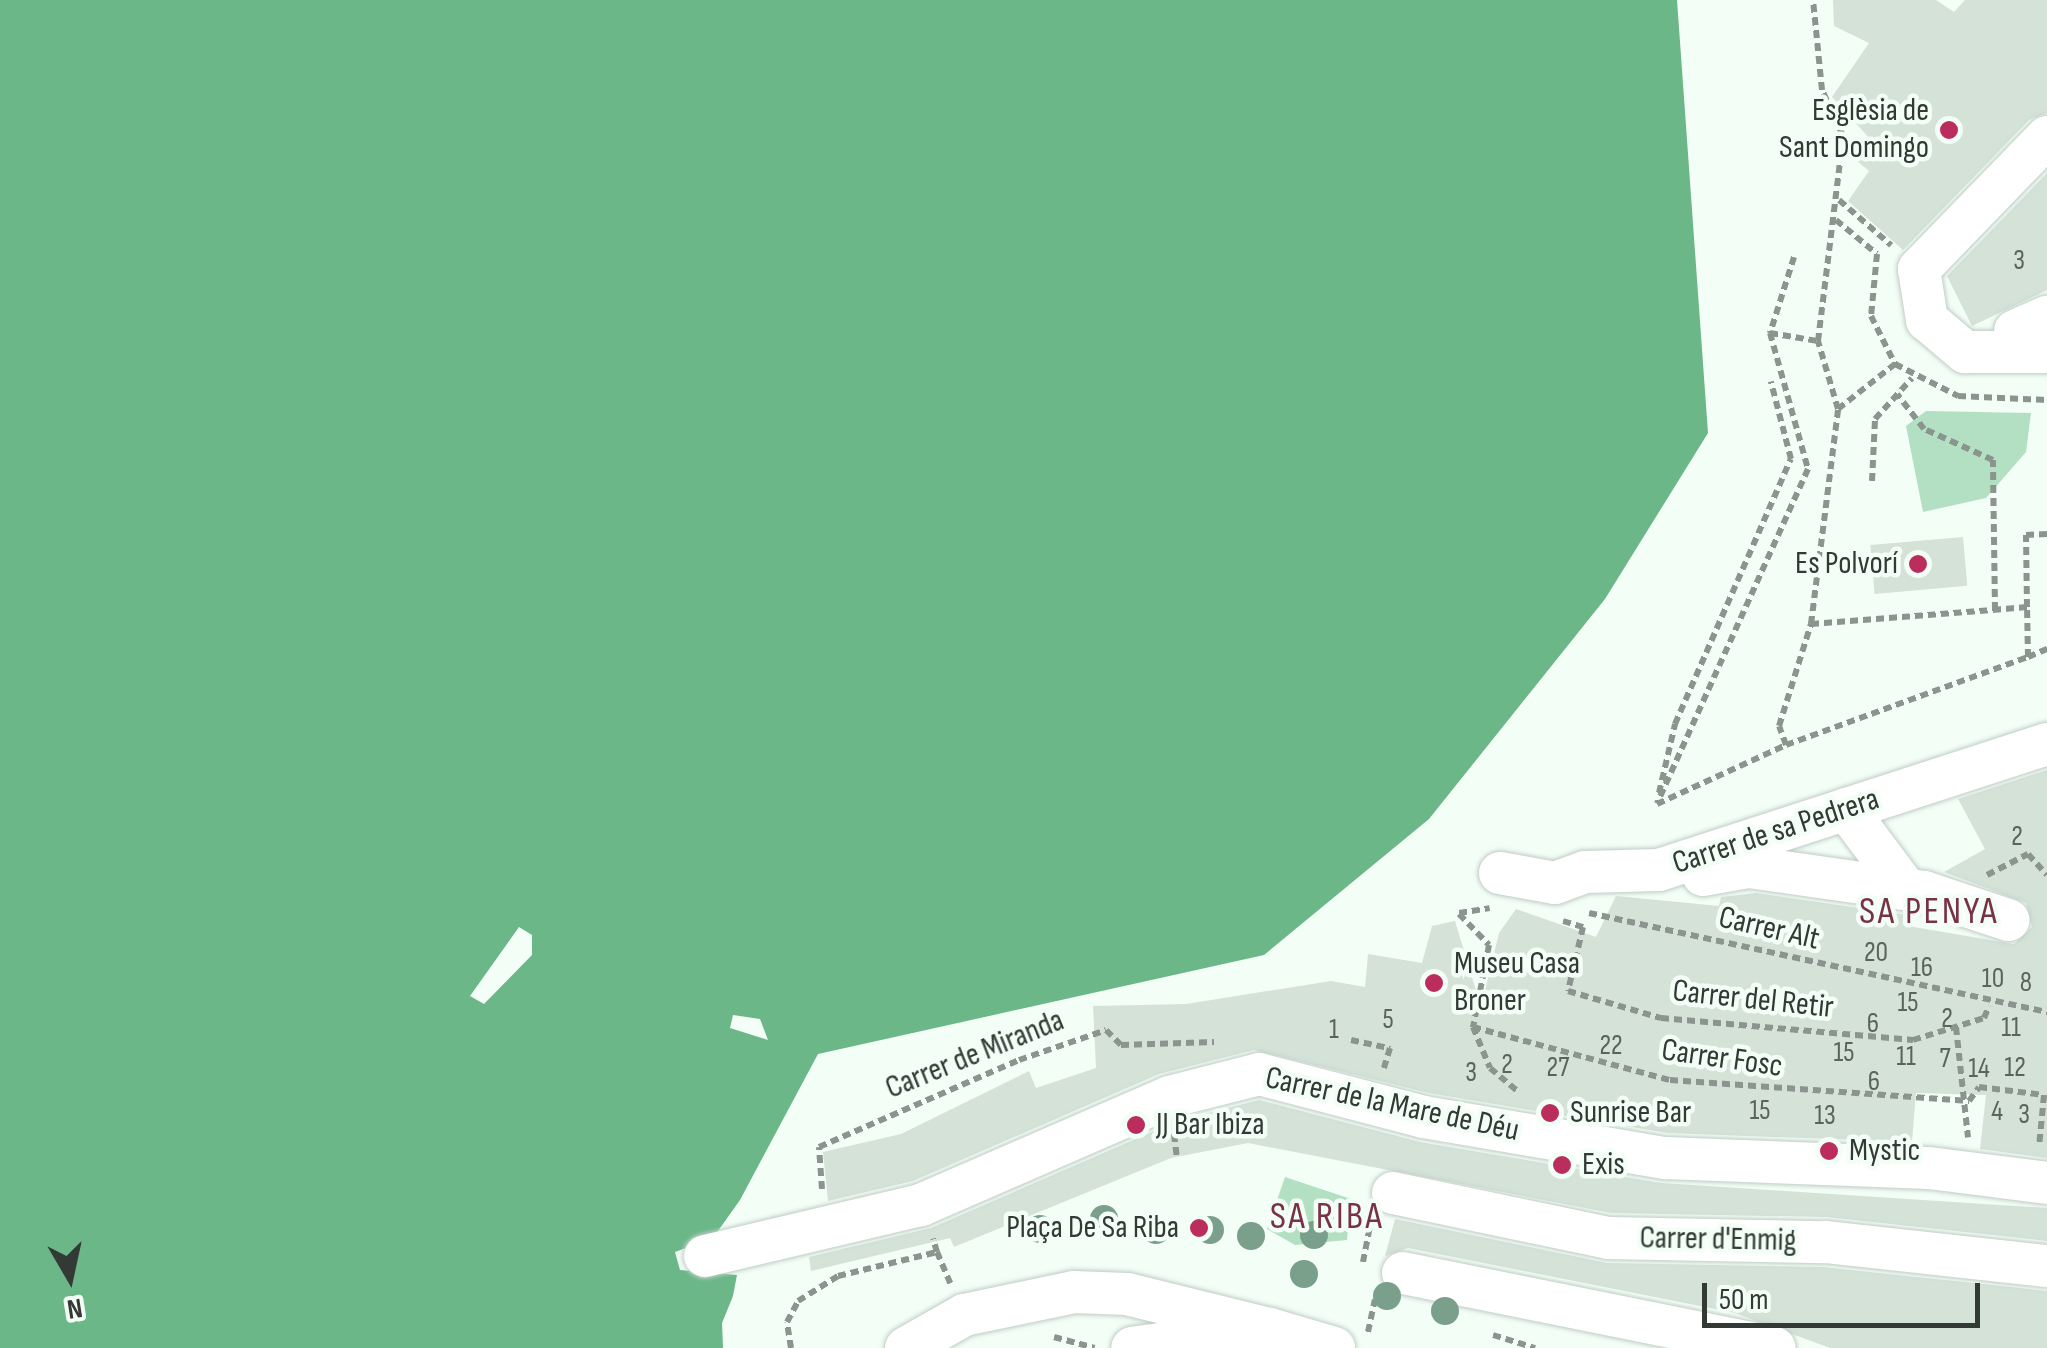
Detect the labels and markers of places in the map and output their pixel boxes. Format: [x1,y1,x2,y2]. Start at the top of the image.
place label: Esglèsia de Sant Domingo [1779,93,1929,168]
marker: Esglèsia de Sant Domingo [1938,119,1960,141]
place label: Es Polvorí [1795,545,1898,583]
marker: Es Polvorí [1907,553,1929,575]
place label: Museu Casa Broner [1454,946,1580,1021]
marker: Museu Casa Broner [1423,972,1445,994]
place label: Sunrise Bar [1570,1094,1691,1132]
marker: Sunrise Bar [1539,1102,1561,1124]
place label: JJ Bar Ibiza [1156,1106,1264,1144]
marker: JJ Bar Ibiza [1125,1114,1147,1136]
place label: Mystic [1849,1132,1920,1170]
marker: Mystic [1818,1140,1840,1162]
place label: Exis [1582,1146,1625,1184]
marker: Exis [1551,1154,1573,1176]
place label: Plaça De Sa Riba [1006,1209,1179,1247]
marker: Plaça De Sa Riba [1188,1217,1210,1239]

